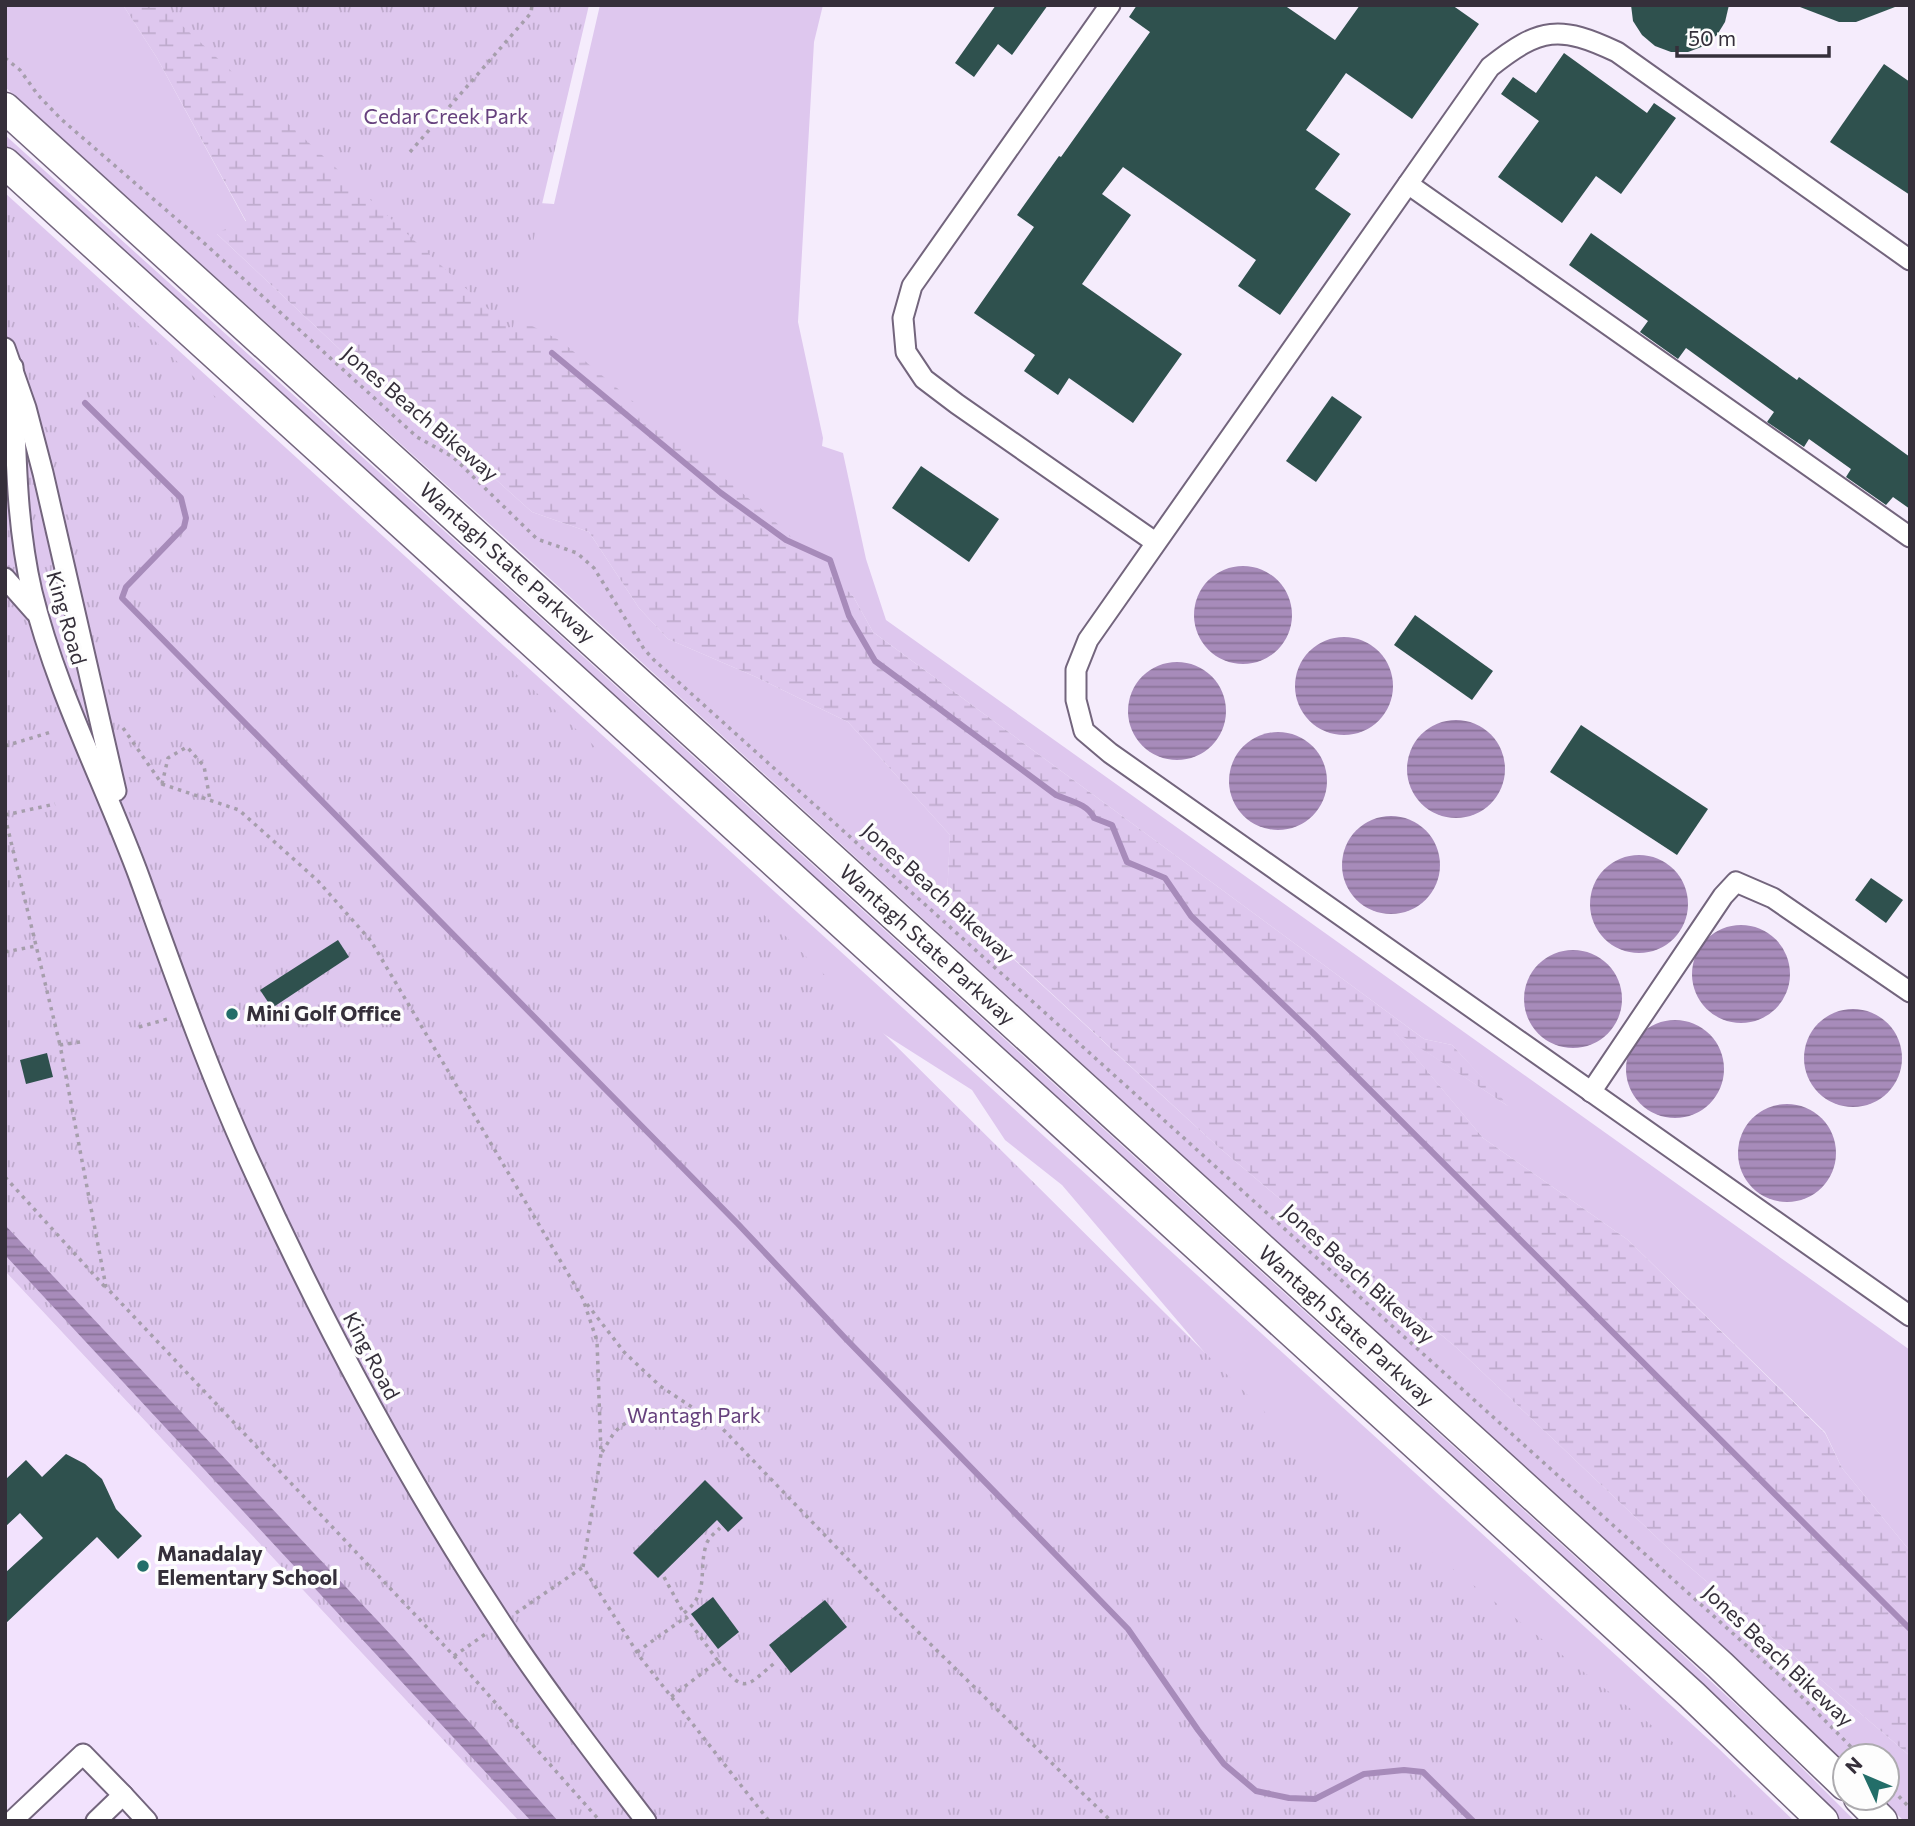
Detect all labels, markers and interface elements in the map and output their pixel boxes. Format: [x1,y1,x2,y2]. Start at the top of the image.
scale bar [1677,14,1829,58]
text: 50 m [1688,25,1736,50]
park label: Cedar Creek Park [364,103,528,128]
street label: Jones Beach Bikeway [338,340,504,486]
street label: Wantagh State Parkway [415,476,601,647]
street label: King Road [42,568,93,667]
street label: Jones Beach Bikeway [858,817,1020,967]
street label: Wantagh State Parkway [835,858,1021,1029]
place label: Mini Golf Office [246,1000,401,1025]
marker: Mini Golf Office [224,1006,240,1022]
street label: Jones Beach Bikeway [1278,1198,1440,1348]
street label: Wantagh State Parkway [1254,1239,1440,1410]
street label: King Road [339,1307,406,1404]
park label: Wantagh Park [627,1402,761,1427]
place label: Manadalay Elementary School [157,1540,338,1589]
marker: Manadalay Elementary School [135,1558,151,1574]
street label: Jones Beach Bikeway [1699,1579,1859,1731]
north arrow [1831,1742,1901,1812]
text: N [1840,1752,1867,1778]

